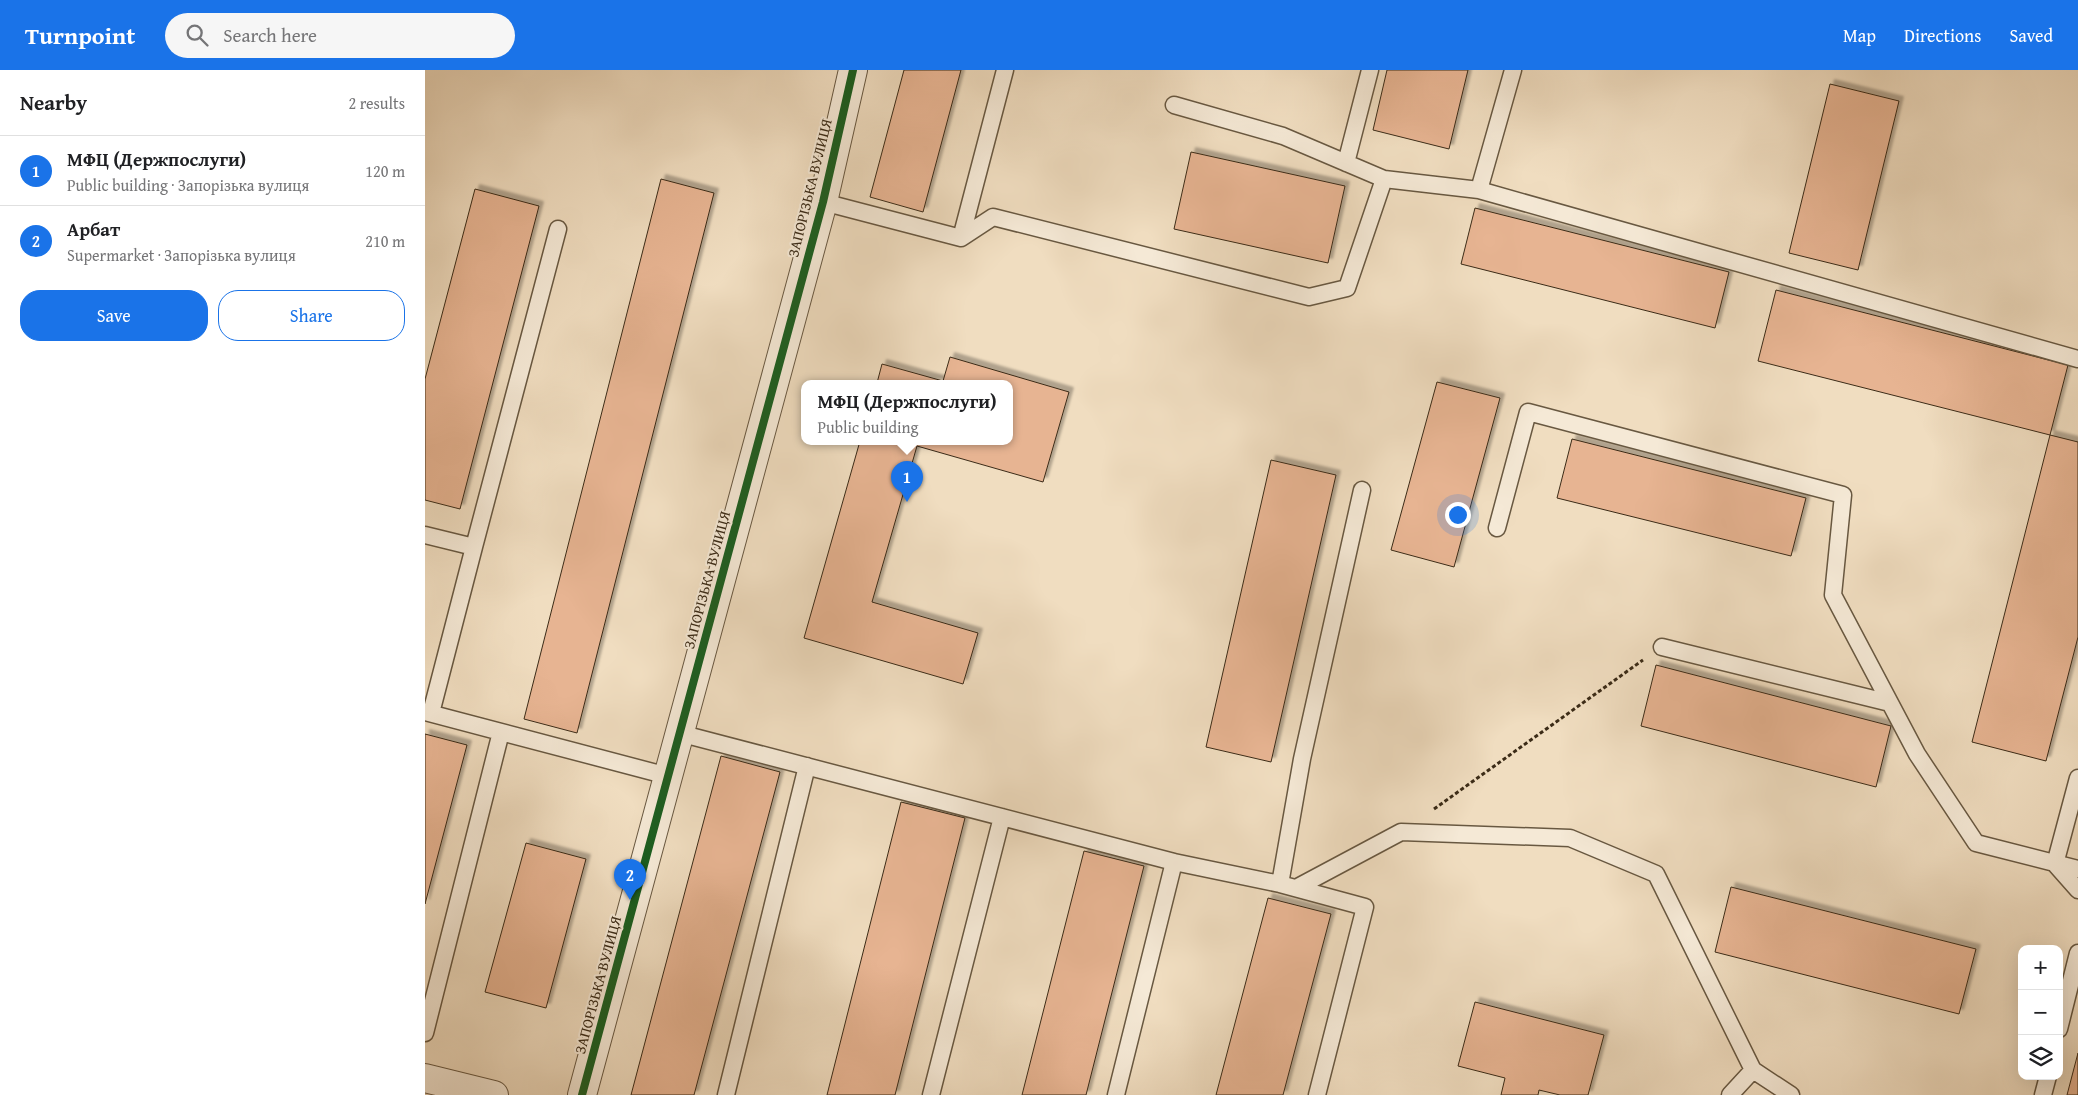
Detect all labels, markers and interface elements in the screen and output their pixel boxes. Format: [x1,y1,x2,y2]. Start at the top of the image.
search box [165,13,515,58]
text: Turnpoint [25,18,135,53]
icon: search [183,21,211,49]
text: Search here [223,21,317,49]
text: Map [1843,22,1876,49]
text: Directions [1904,22,1981,49]
text: Saved [2009,22,2053,49]
text: Nearby [20,87,87,118]
text: 2 results [348,91,405,115]
street label: ЗАПОРІЗЬКА ВУЛИЦЯ [782,116,837,259]
text: МФЦ (Держпослуги) [67,145,246,173]
text: 1 [32,159,40,183]
text: 120 m [365,159,405,183]
text: Public building · Запорізька вулиця [67,173,309,197]
text: Арбат [67,215,120,243]
text: 2 [32,229,40,253]
text: 210 m [365,229,405,253]
text: Supermarket · Запорізька вулиця [67,243,296,267]
button: Save [20,290,208,341]
button: Share [218,290,405,341]
popup [801,380,1013,445]
text: МФЦ (Держпослуги) [817,387,997,415]
text: Public building [817,415,918,439]
pin: 1 [891,461,923,502]
your location [1445,502,1471,528]
street label: ЗАПОРІЗЬКА ВУЛИЦЯ [678,508,735,651]
pin: 2 [614,859,646,900]
street label: ЗАПОРІЗЬКА ВУЛИЦЯ [569,913,626,1056]
map controls [2018,945,2063,1080]
button: + [2018,945,2063,990]
button: − [2018,990,2063,1035]
button: layers [2018,1035,2063,1080]

